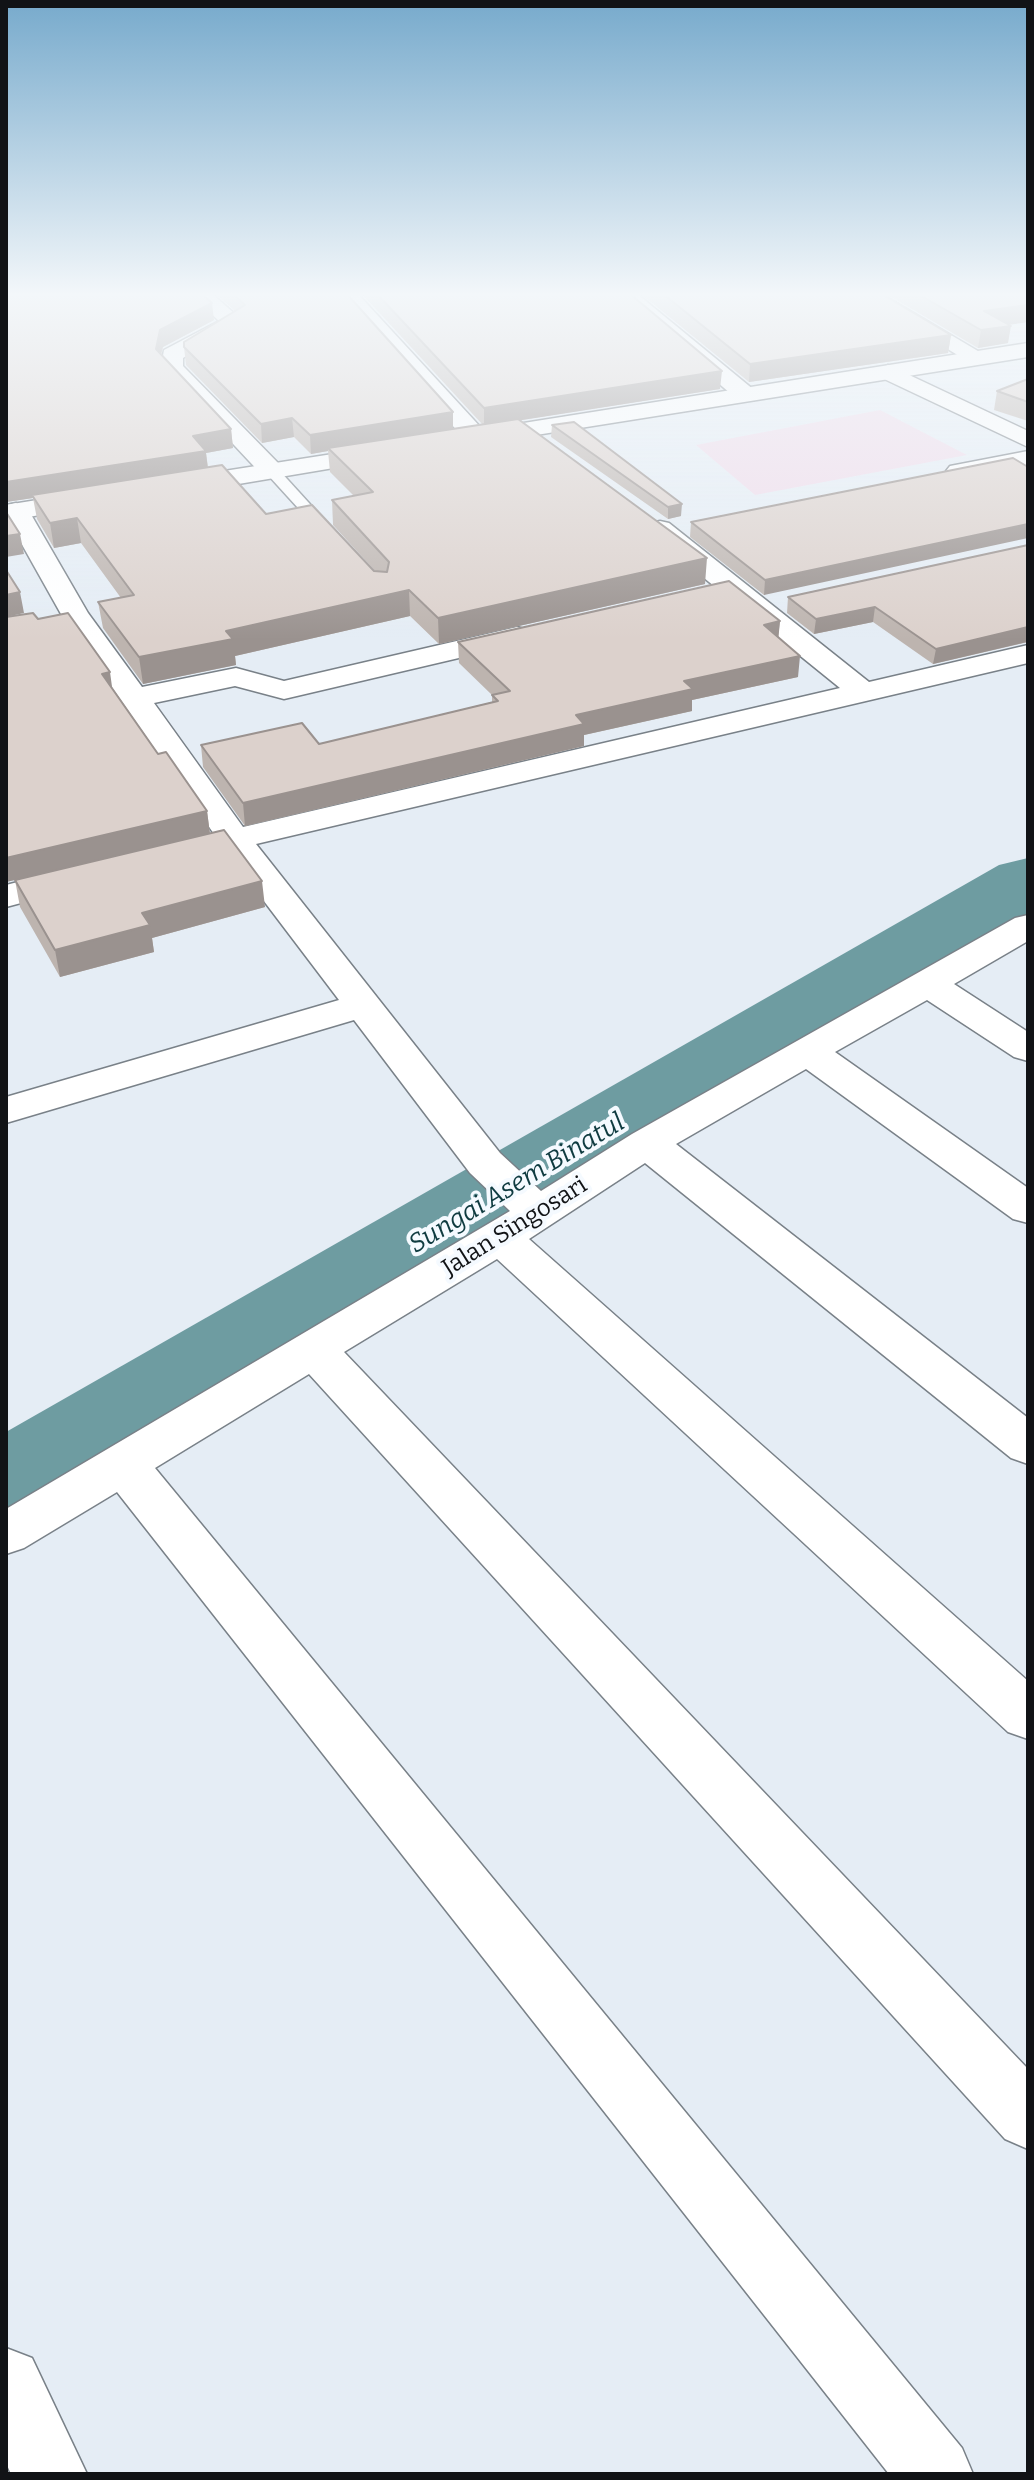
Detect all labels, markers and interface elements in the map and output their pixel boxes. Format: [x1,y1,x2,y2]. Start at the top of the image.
water label: Sungai Asem Binatul [403,1107,631,1261]
street label: Jalan Singosari [437,1171,593,1283]

